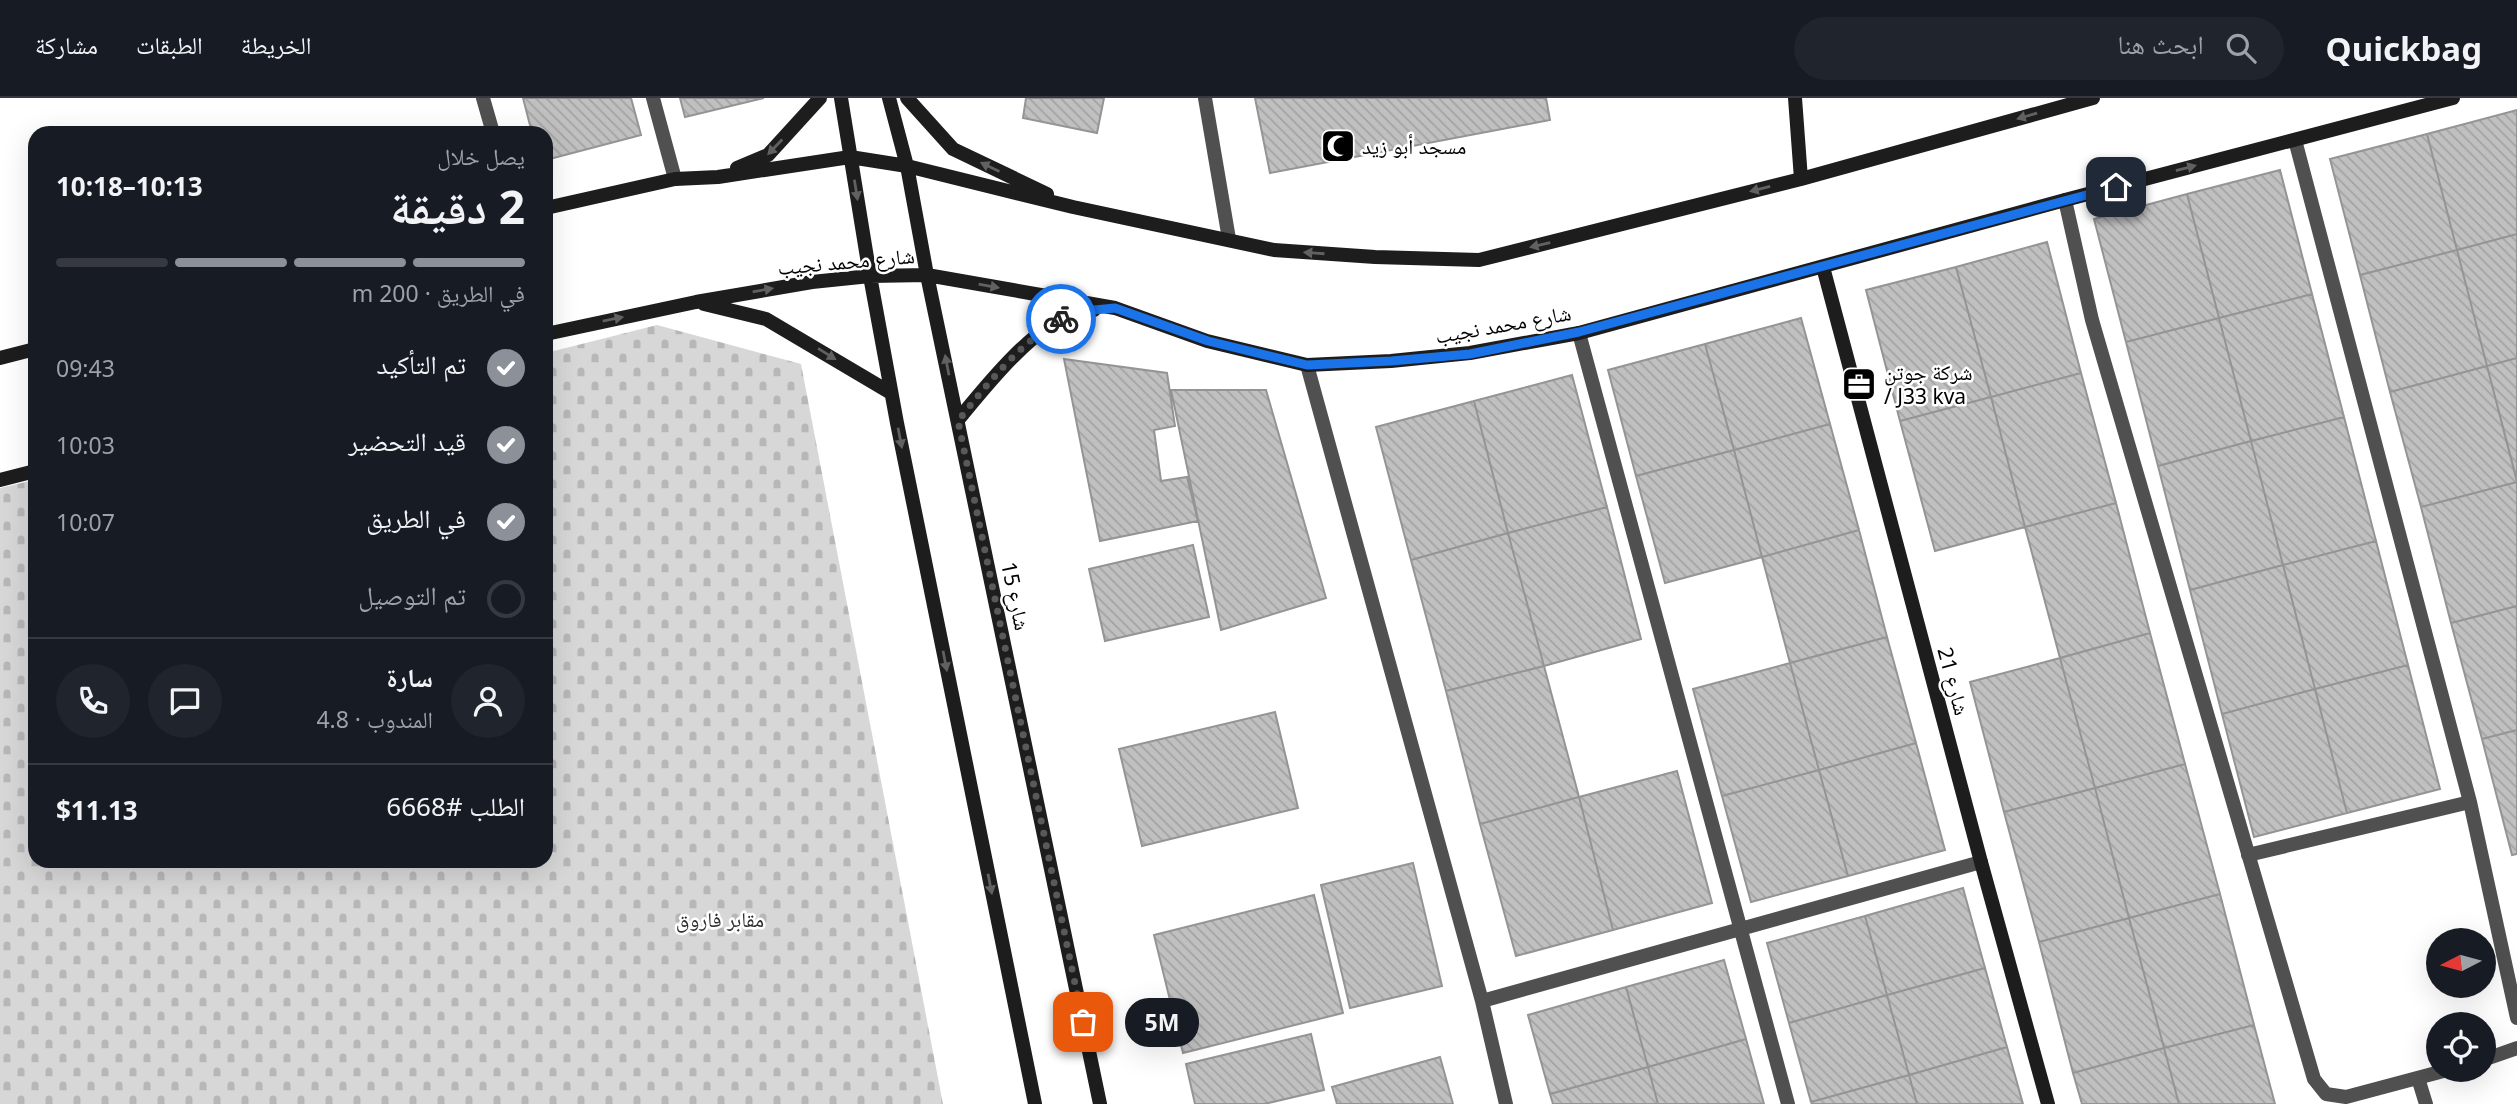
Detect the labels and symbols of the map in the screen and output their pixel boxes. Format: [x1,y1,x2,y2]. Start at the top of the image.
one-way arrow [2016,111,2037,121]
mosque icon: مسجد أبو زيد [1319,127,1357,165]
place label: مسجد أبو زيد [1362,132,1466,160]
one-way arrow [767,138,784,155]
pin [2086,157,2146,217]
one-way arrow [980,161,1000,172]
one-way arrow [2175,162,2197,173]
one-way arrow [851,179,862,201]
one-way arrow [1749,184,1771,195]
one-way arrow [1529,240,1551,251]
street label: شارع محمد نجيب [776,241,916,281]
one-way arrow [1303,247,1325,258]
one-way arrow [978,281,1000,292]
courier [1026,284,1096,354]
one-way arrow [753,285,775,296]
street label: شارع محمد نجيب [1433,298,1573,350]
one-way arrow [602,313,624,324]
one-way arrow [817,347,836,360]
one-way arrow [941,354,952,376]
place label: شركة جوتن / J33 kva [1884,358,1973,410]
office icon: شركة جوتن / J33 kva [1840,365,1878,403]
one-way arrow [894,427,905,449]
street label: شارع 15 [995,559,1037,633]
street label: شارع 21 [1931,644,1977,718]
one-way arrow [939,650,950,672]
one-way arrow [985,873,996,895]
park label: مقابر فاروق [676,905,764,933]
north arrow [2426,928,2496,998]
pin [1053,992,1113,1052]
callout: 5M [1125,998,1198,1046]

